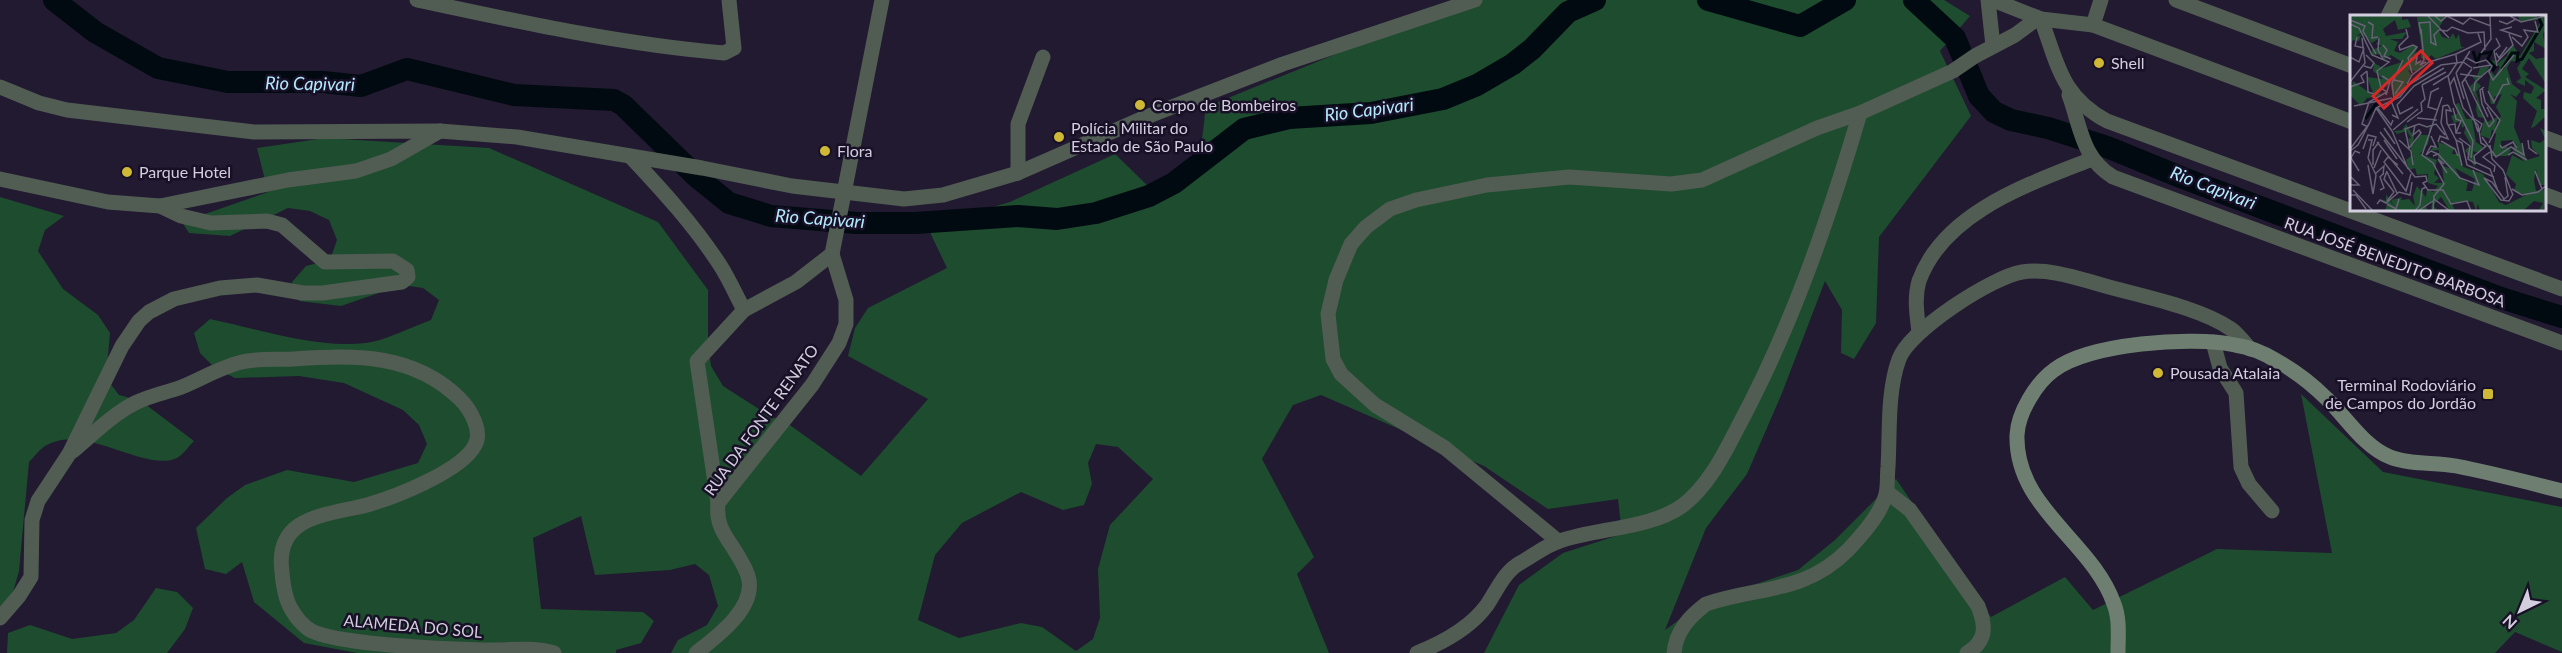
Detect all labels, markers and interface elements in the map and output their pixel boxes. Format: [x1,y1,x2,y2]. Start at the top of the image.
inset map [2350,15,2547,212]
place label: Shell [2111,53,2144,72]
marker: Shell [2092,56,2106,70]
water label: Rio Capivari [265,71,355,95]
water label: Rio Capivari [1323,93,1415,125]
place label: Corpo de Bombeiros [1152,95,1296,114]
marker: Corpo de Bombeiros [1133,98,1147,112]
place label: Polícia Militar do Estado de São Paulo [1071,118,1213,155]
marker: Polícia Militar do Estado de São Paulo [1052,130,1066,144]
place label: Flora [837,141,872,160]
marker: Flora [818,144,832,158]
water label: Rio Capivari [2167,161,2259,213]
place label: Parque Hotel [139,162,231,181]
marker: Parque Hotel [120,165,134,179]
water label: Rio Capivari [774,204,866,232]
street label: RUA JOSÉ BENEDITO BARBOSA [2282,213,2509,311]
street label: RUA DA FONTE RENATO [699,340,822,499]
place label: Pousada Atalaia [2170,363,2280,382]
marker: Pousada Atalaia [2151,366,2165,380]
place label: Terminal Rodoviário de Campos do Jordão [2325,375,2476,412]
marker: Terminal Rodoviário de Campos do Jordão [2481,387,2495,401]
north arrow [2490,581,2550,641]
street label: ALAMEDA DO SOL [343,610,483,641]
text: N [2498,611,2520,633]

